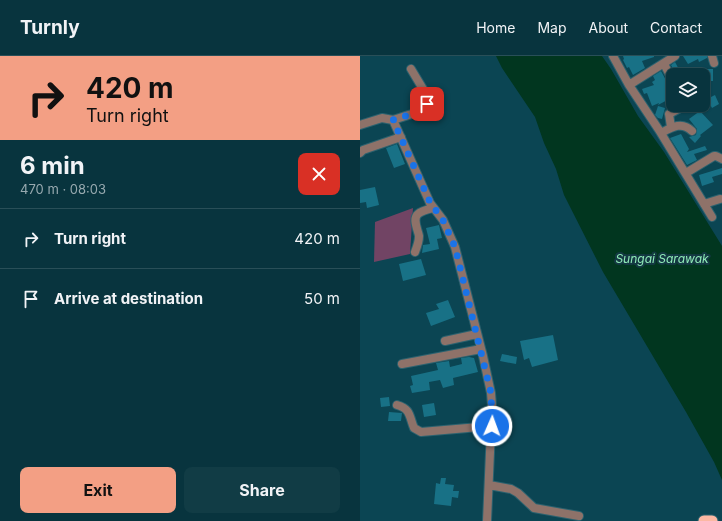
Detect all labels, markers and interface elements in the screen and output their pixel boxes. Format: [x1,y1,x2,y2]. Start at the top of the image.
text: Turnly [20,16,80,39]
text: Home [476,19,515,36]
text: Map [537,19,567,36]
text: About [589,19,628,36]
text: Contact [650,19,702,36]
map controls [666,68,710,112]
button: layers [666,68,710,112]
text: 420 m [86,71,174,105]
icon: right [20,72,72,124]
pin [410,87,444,121]
icon: arrive [416,93,438,115]
text: Turn right [86,105,169,126]
text: 6 min [20,151,85,180]
button: close [298,153,340,195]
text: 470 m · 08:03 [20,181,106,197]
icon: right [20,228,42,250]
text: Turn right [54,229,126,248]
text: 420 m [294,229,340,248]
water label: Sungai Sarawak [615,251,709,266]
icon: arrive [20,288,42,310]
text: Arrive at destination [54,289,203,308]
text: 50 m [304,289,340,308]
position arrow [471,405,513,447]
button: Exit [20,467,176,513]
button: Share [184,467,340,513]

